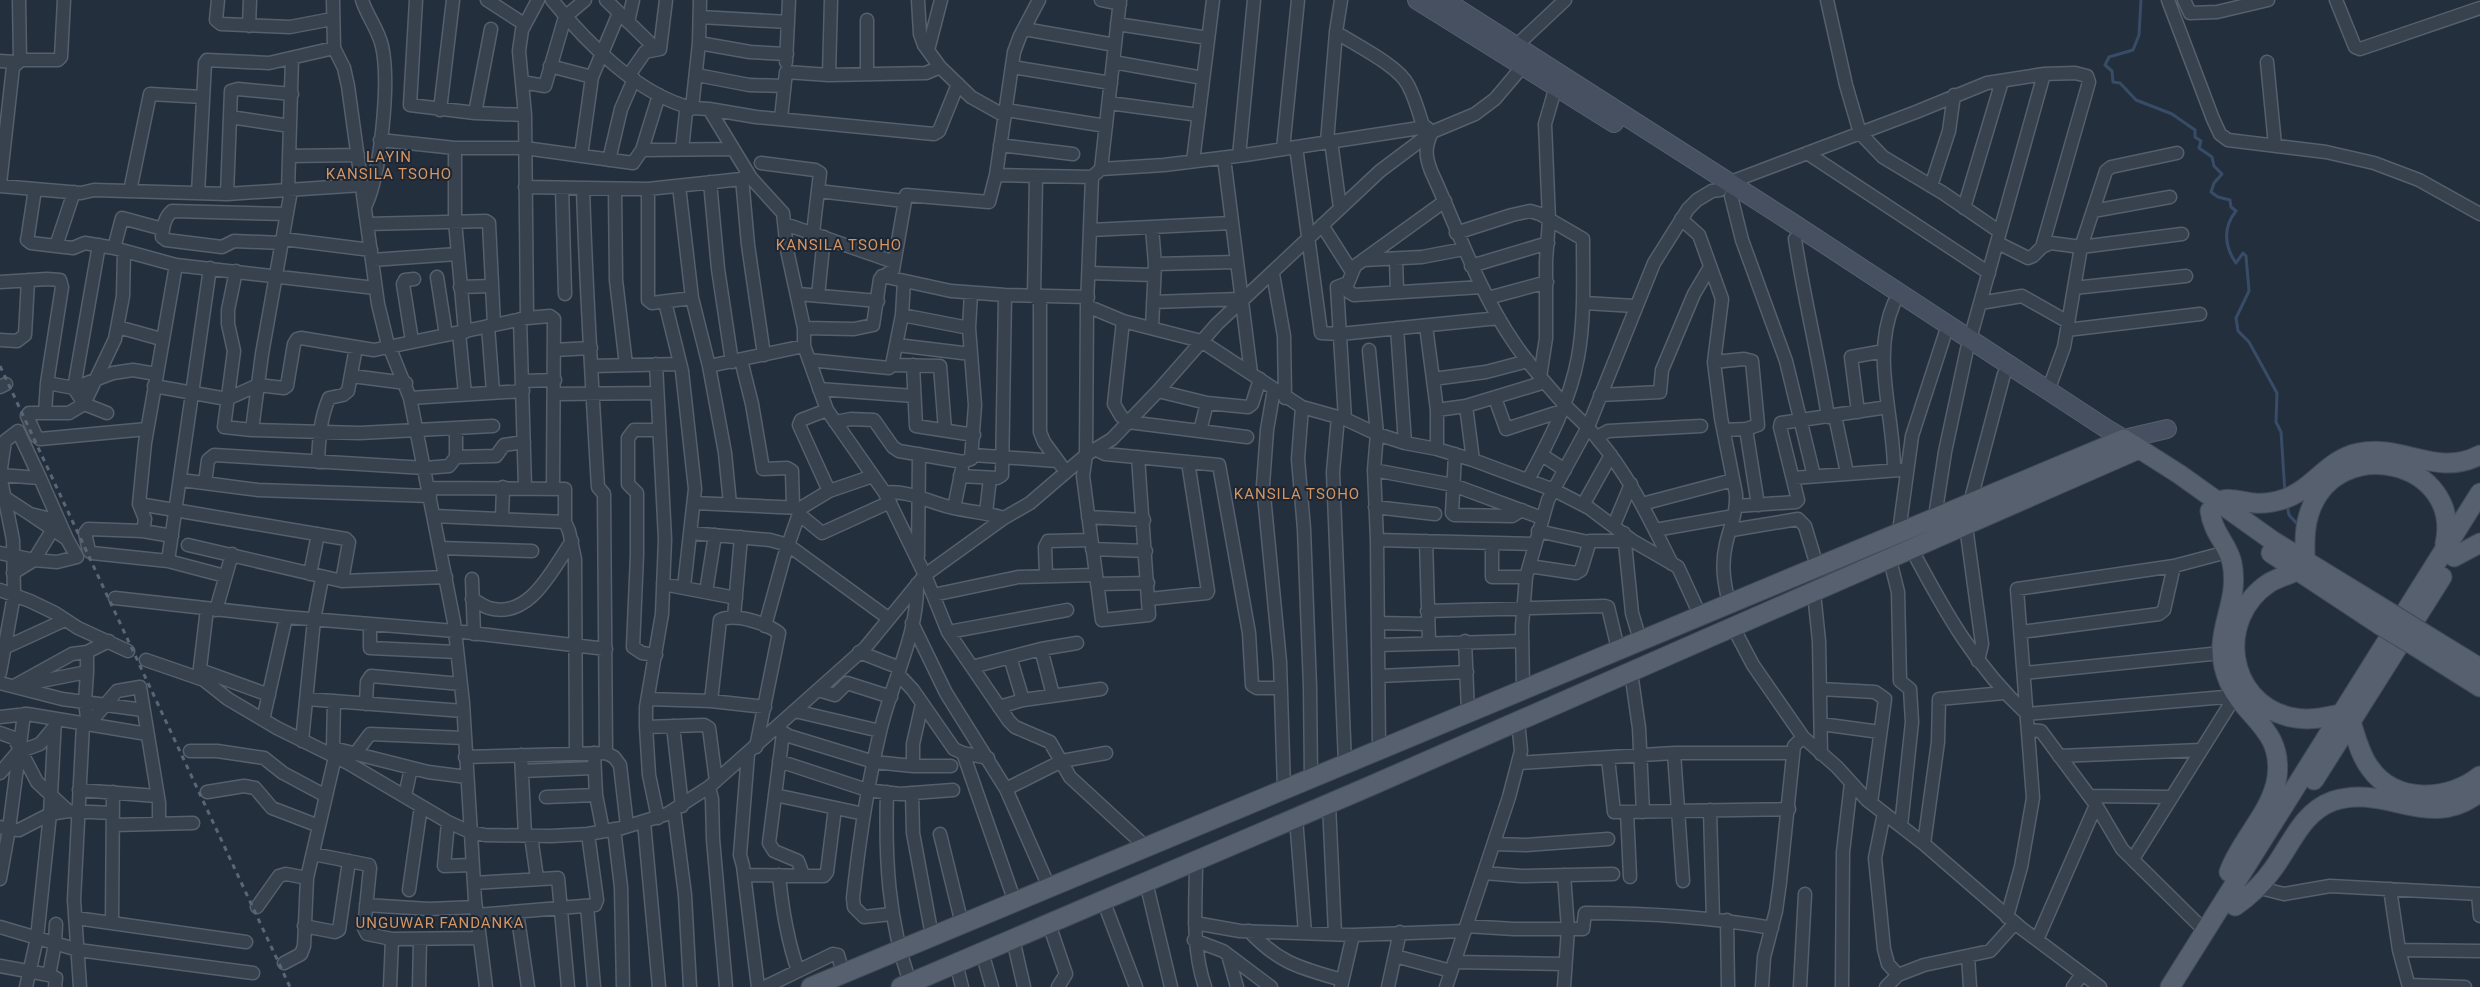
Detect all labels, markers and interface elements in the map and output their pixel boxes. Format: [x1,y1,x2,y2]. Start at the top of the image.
district label: LAYIN KANSILA TSOHO [326,148,452,183]
district label: KANSILA TSOHO [776,236,902,254]
district label: KANSILA TSOHO [1234,485,1360,503]
district label: UNGUWAR FANDANKA [355,914,525,932]

